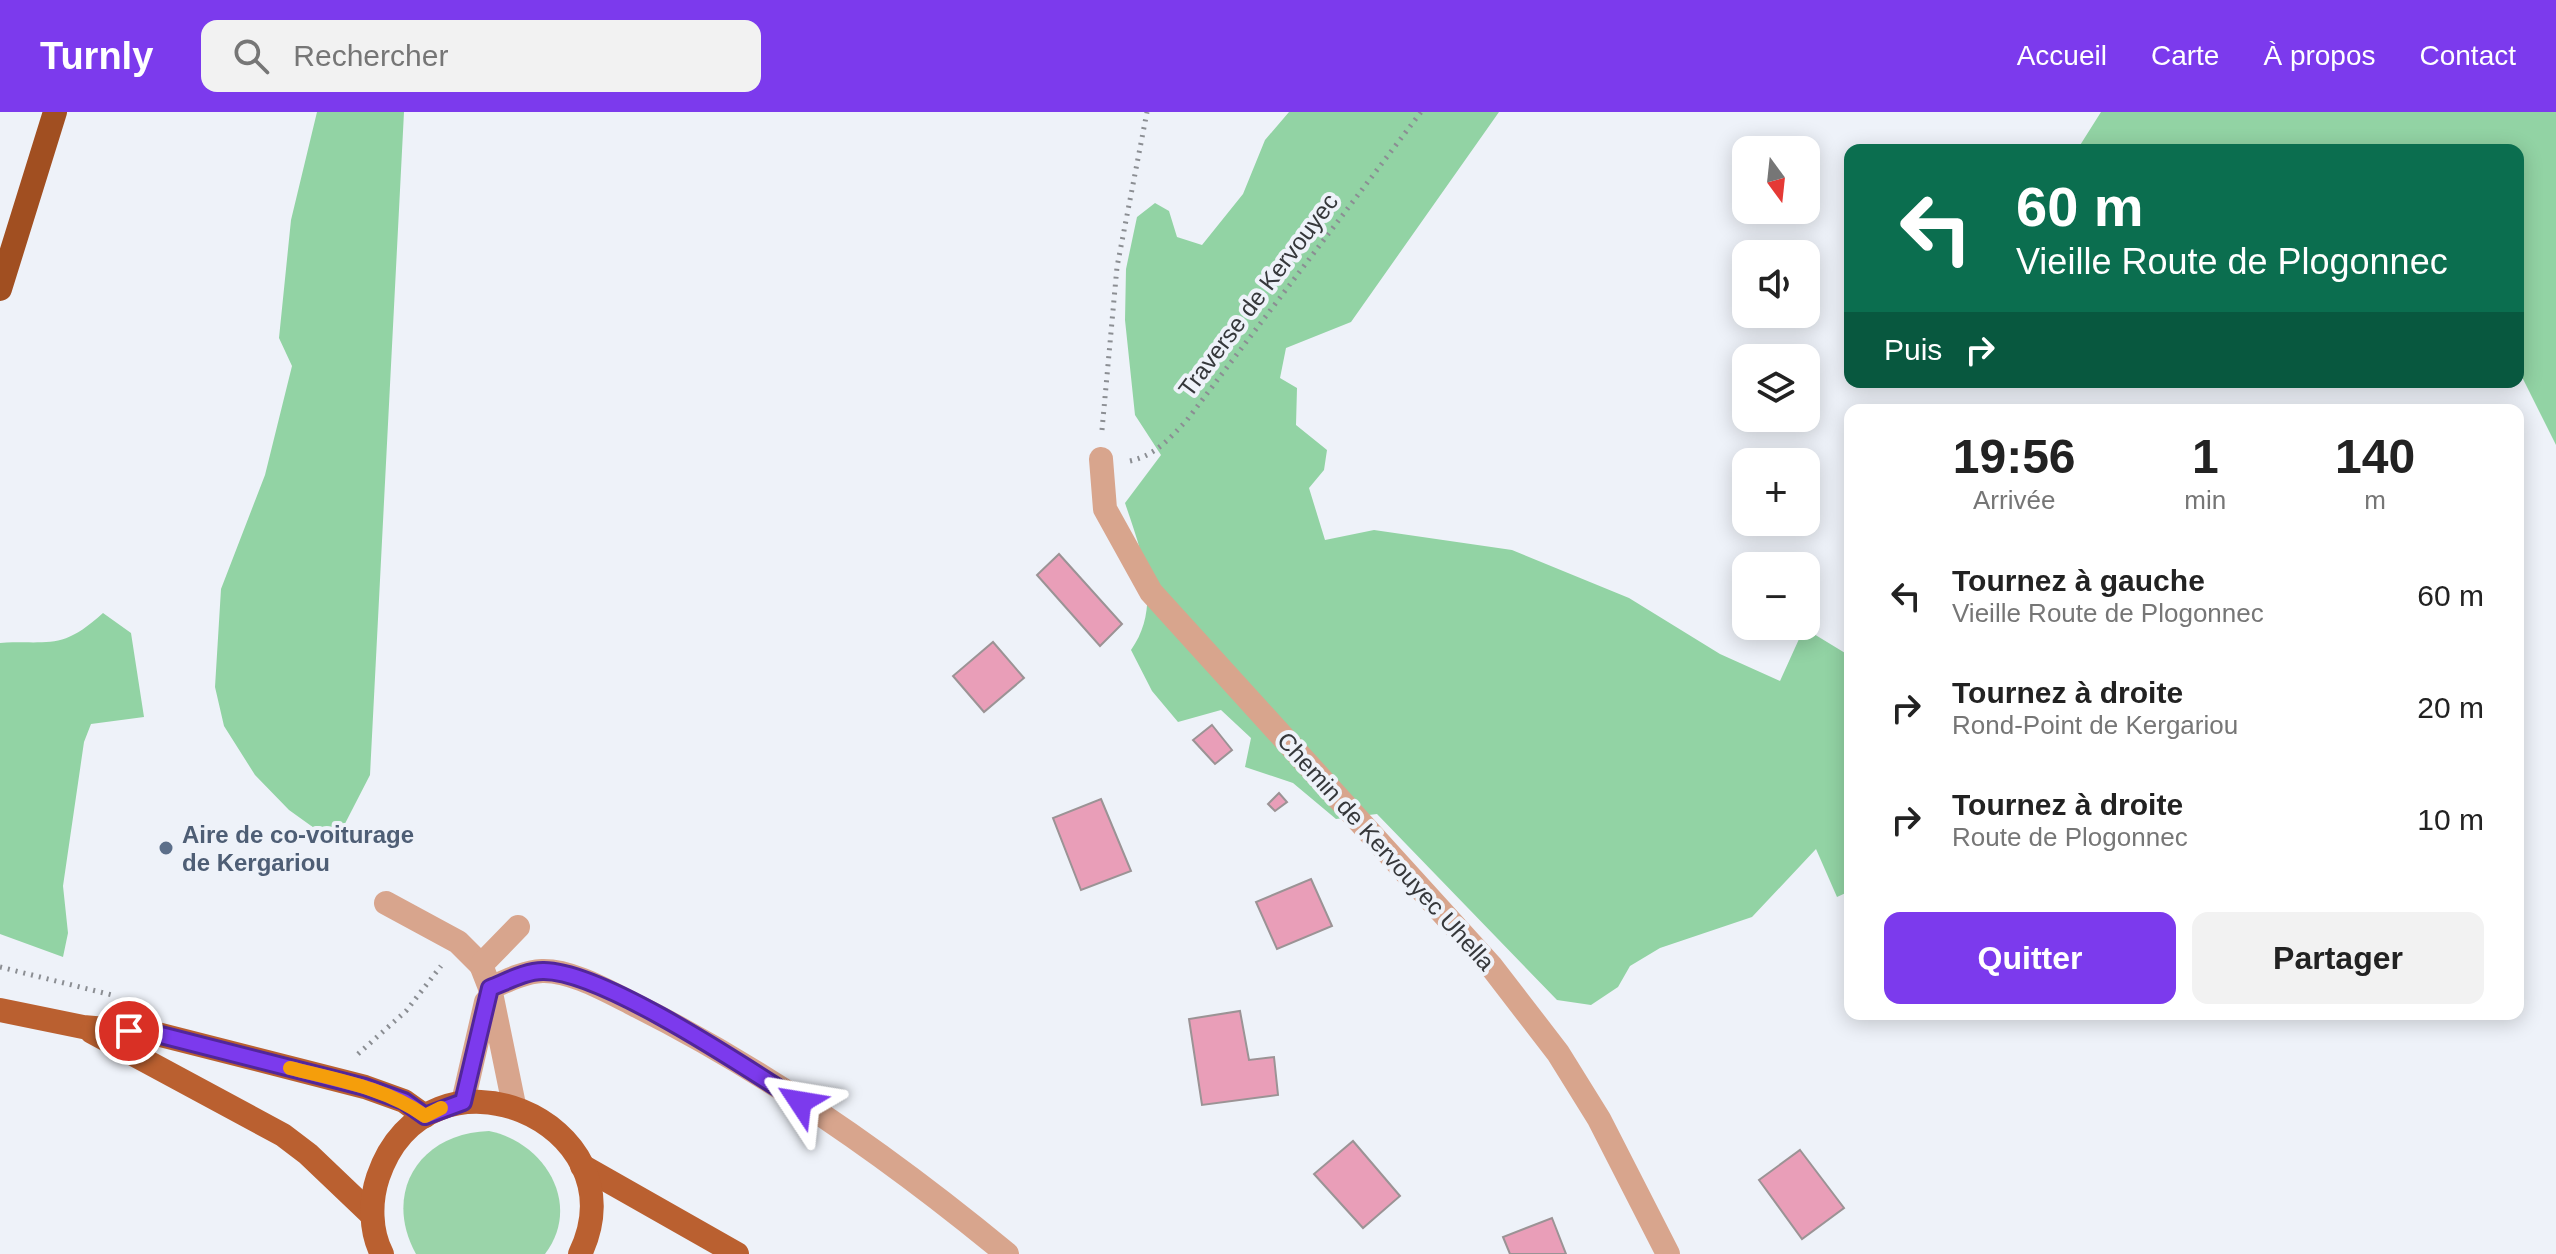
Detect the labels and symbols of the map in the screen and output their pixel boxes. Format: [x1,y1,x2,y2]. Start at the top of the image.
north arrow [1732,136,1820,224]
street label: Traverse de Kervouyec [1173,188,1343,402]
street label: Chemin de Kervouyec Uhella [1272,726,1500,976]
place label: Aire de co-voiturage de Kergariou [182,821,414,876]
marker: Aire de co-voiturage de Kergariou [157,839,175,857]
pin [95,997,163,1065]
position arrow [758,1060,842,1144]

